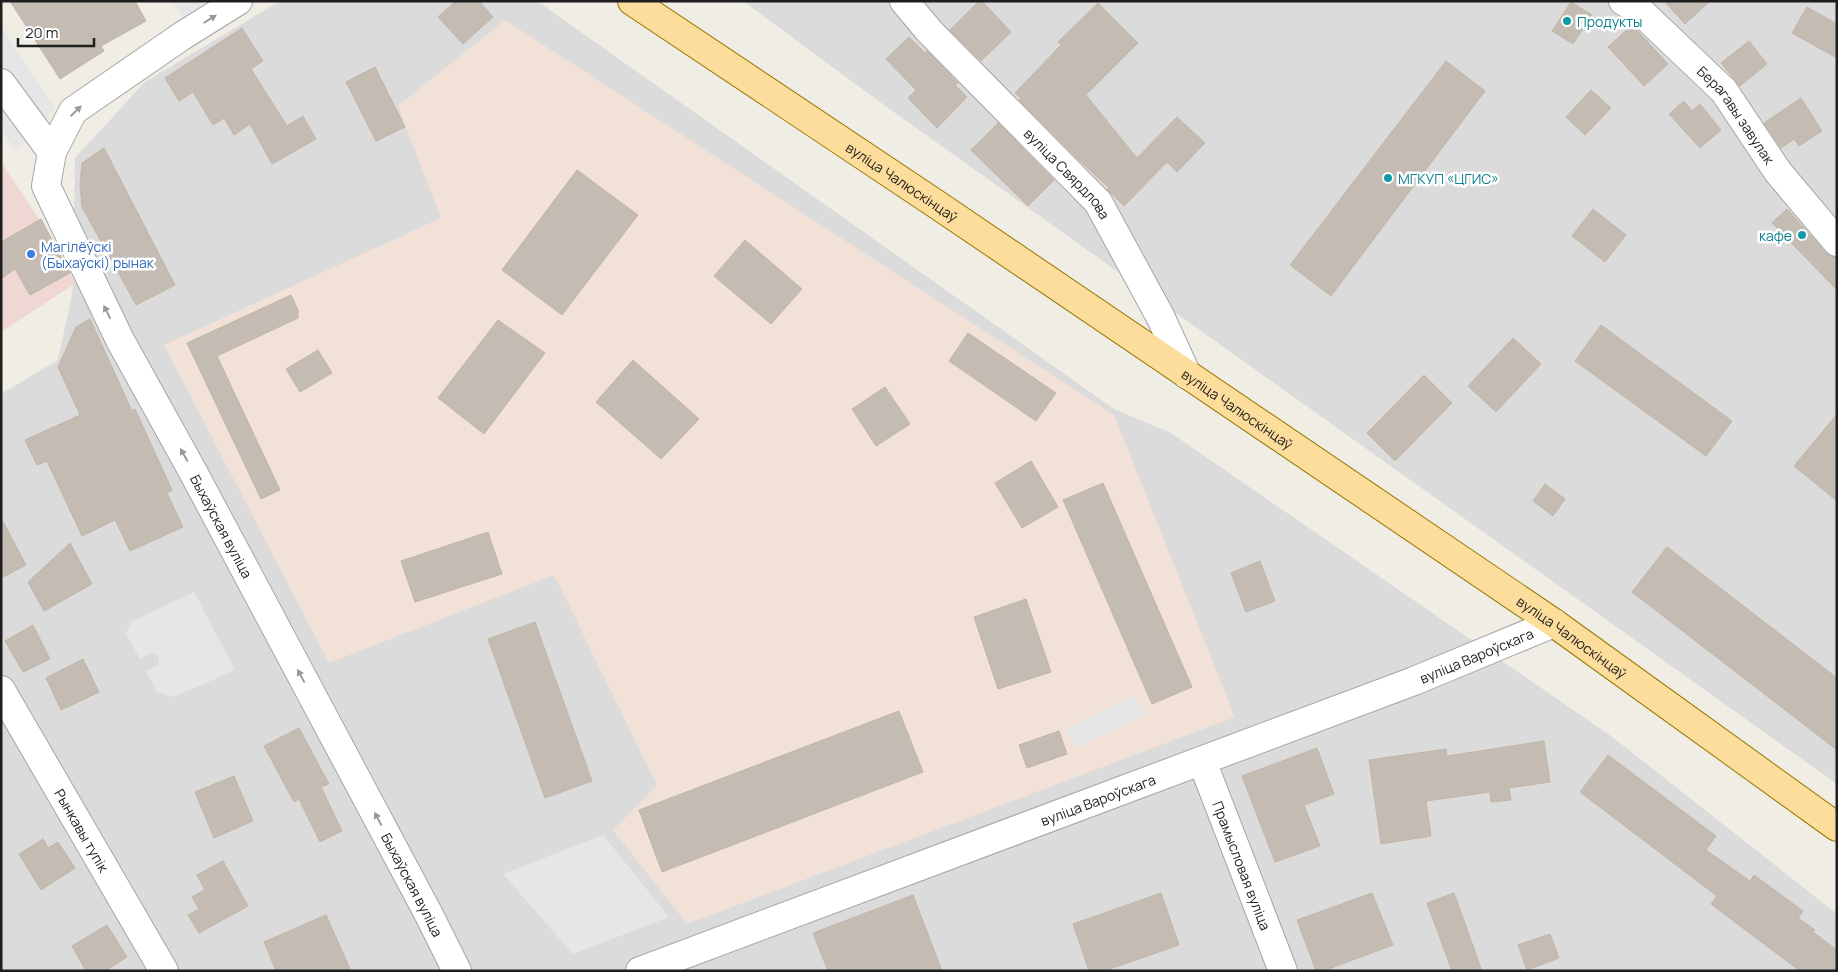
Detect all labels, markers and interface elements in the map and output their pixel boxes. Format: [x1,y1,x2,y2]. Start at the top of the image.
place label: Продукты [1577,12,1642,31]
one-way arrow [203,14,217,24]
scale bar [18,15,94,47]
marker: Продукты [1561,15,1573,27]
text: 20 m [25,22,58,43]
street label: Берагавы завулак [1693,61,1780,168]
one-way arrow [70,105,82,117]
street label: вуліца Свярдлова [1020,124,1115,222]
street label: вуліца Чалюскінцаў [843,137,962,226]
place label: МГКУП «ЦГИС» [1398,169,1499,188]
marker: МГКУП «ЦГИС» [1382,172,1394,184]
place label: кафе [1759,226,1792,245]
marker: кафе [1796,229,1808,241]
place label: Магілёўскі (Быхаўскі) рынак [41,237,155,272]
marker: Магілёўскі (Быхаўскі) рынак [25,248,37,260]
one-way arrow [102,305,110,319]
street label: вуліца Чалюскінцаў [1178,364,1298,453]
one-way arrow [180,448,188,462]
street label: Быхаўская вуліца [187,471,257,581]
street label: вуліца Чалюскінцаў [1513,591,1632,683]
street label: вуліца Вароўскага [1417,623,1536,687]
one-way arrow [297,668,305,683]
street label: вуліца Вароўскага [1038,769,1158,830]
street label: Рынкавы тупік [51,785,114,876]
street label: Прамысловая вуліца [1209,798,1276,933]
one-way arrow [374,812,382,826]
street label: Быхаўская вуліца [377,829,448,940]

